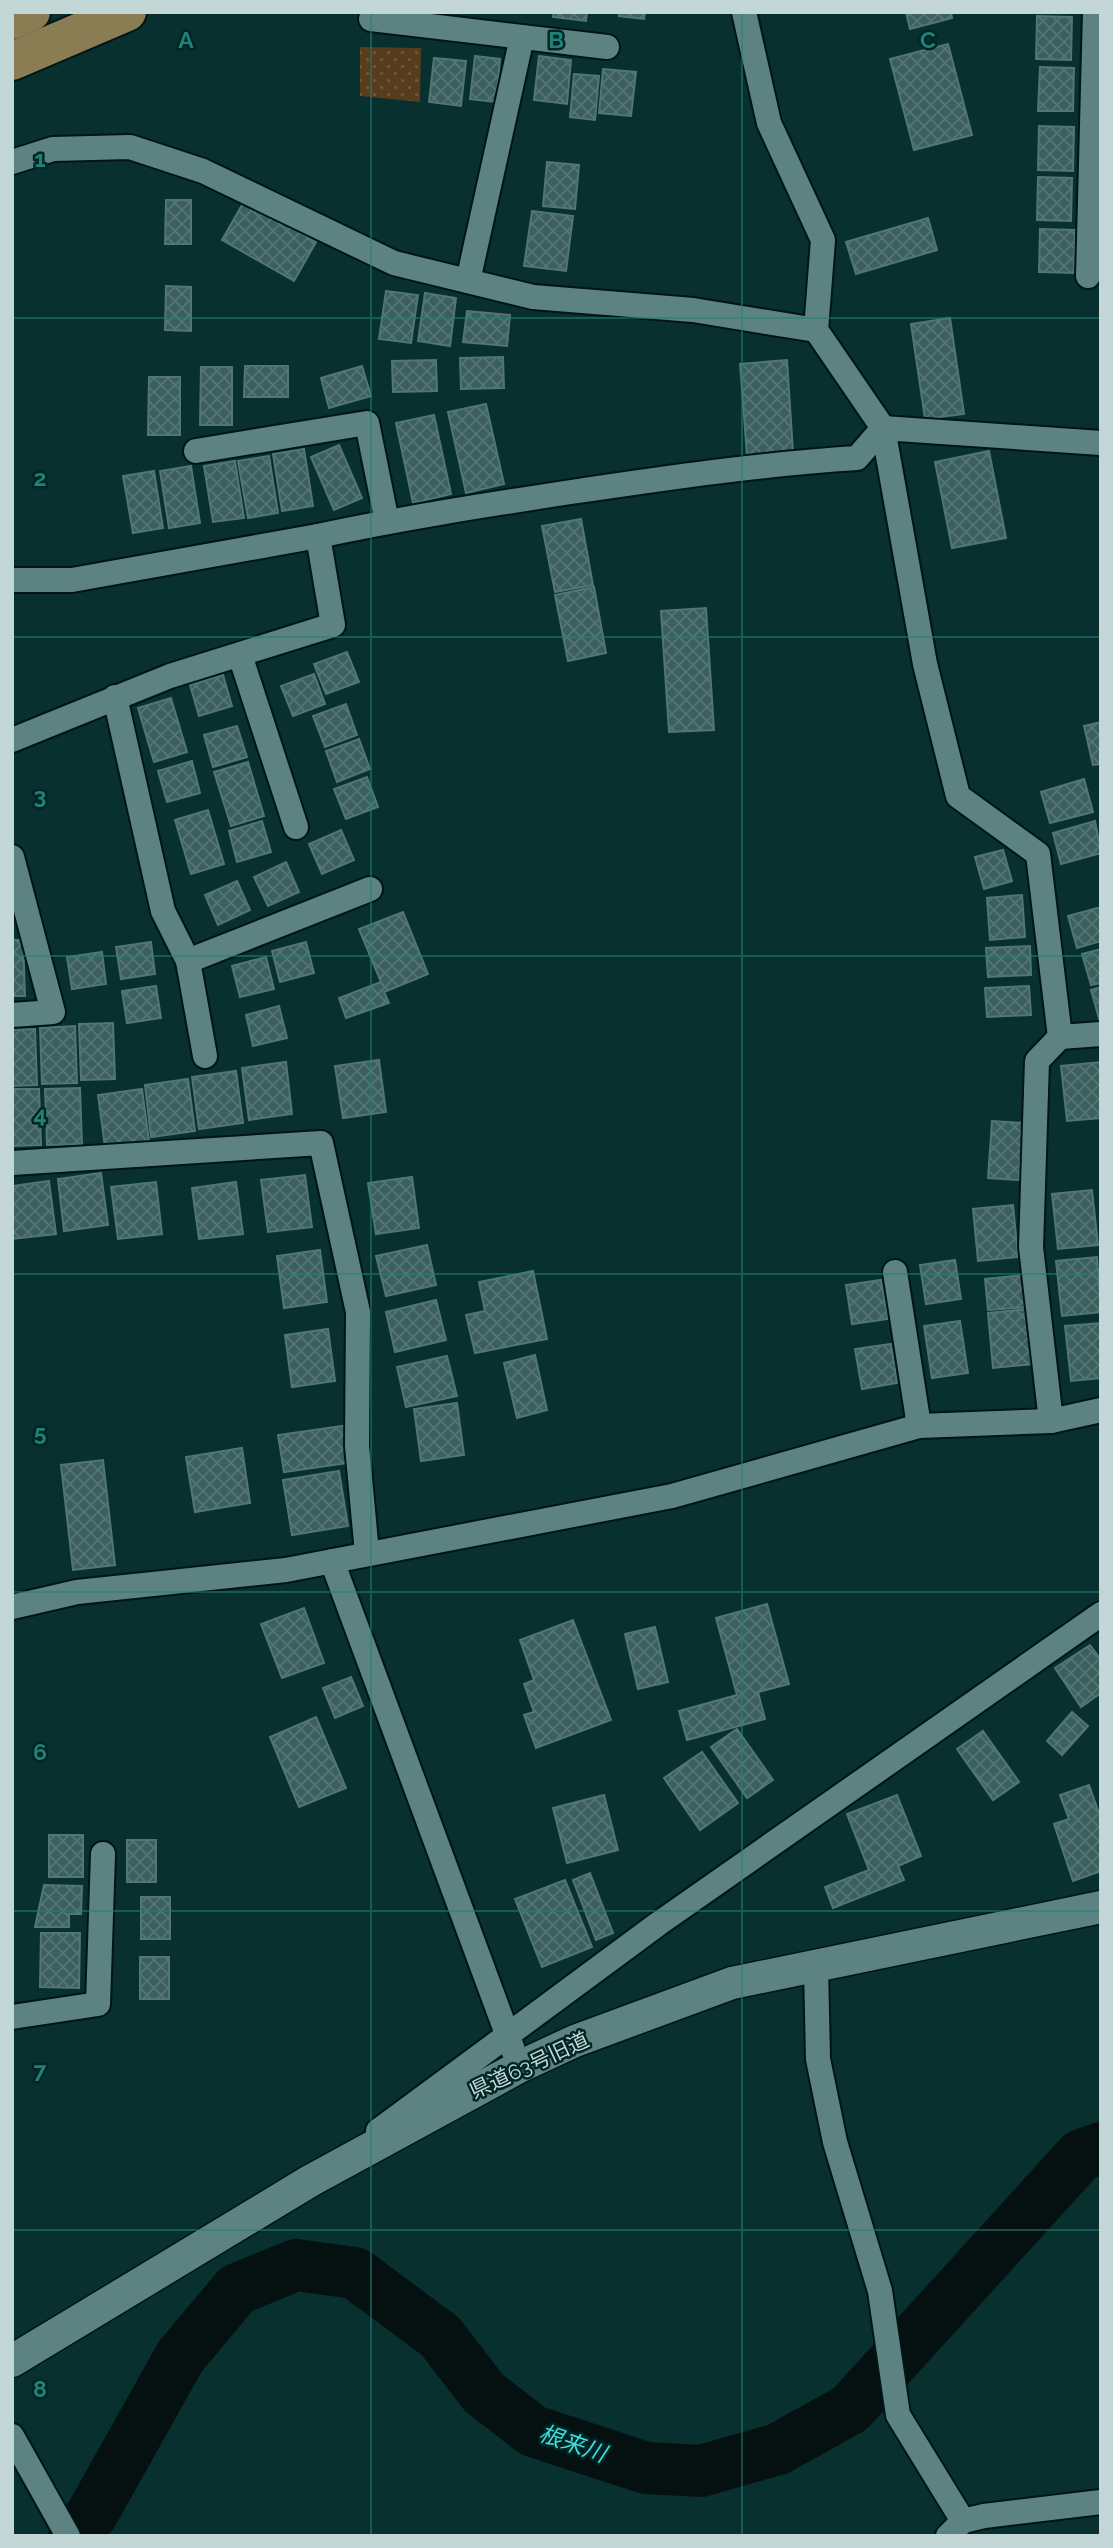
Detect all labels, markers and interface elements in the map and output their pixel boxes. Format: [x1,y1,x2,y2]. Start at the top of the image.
text: A [178,26,194,53]
text: B [548,26,564,53]
text: C [920,26,936,53]
text: 1 [34,145,46,172]
text: 2 [34,464,46,491]
text: 3 [34,782,46,809]
text: 4 [33,1101,47,1128]
text: 5 [34,1419,47,1446]
text: 6 [33,1738,47,1765]
street label: 県道63号旧道 [465,2026,593,2104]
text: 7 [34,2056,47,2083]
text: 8 [33,2375,47,2402]
water label: 根来川 [536,2419,613,2468]

